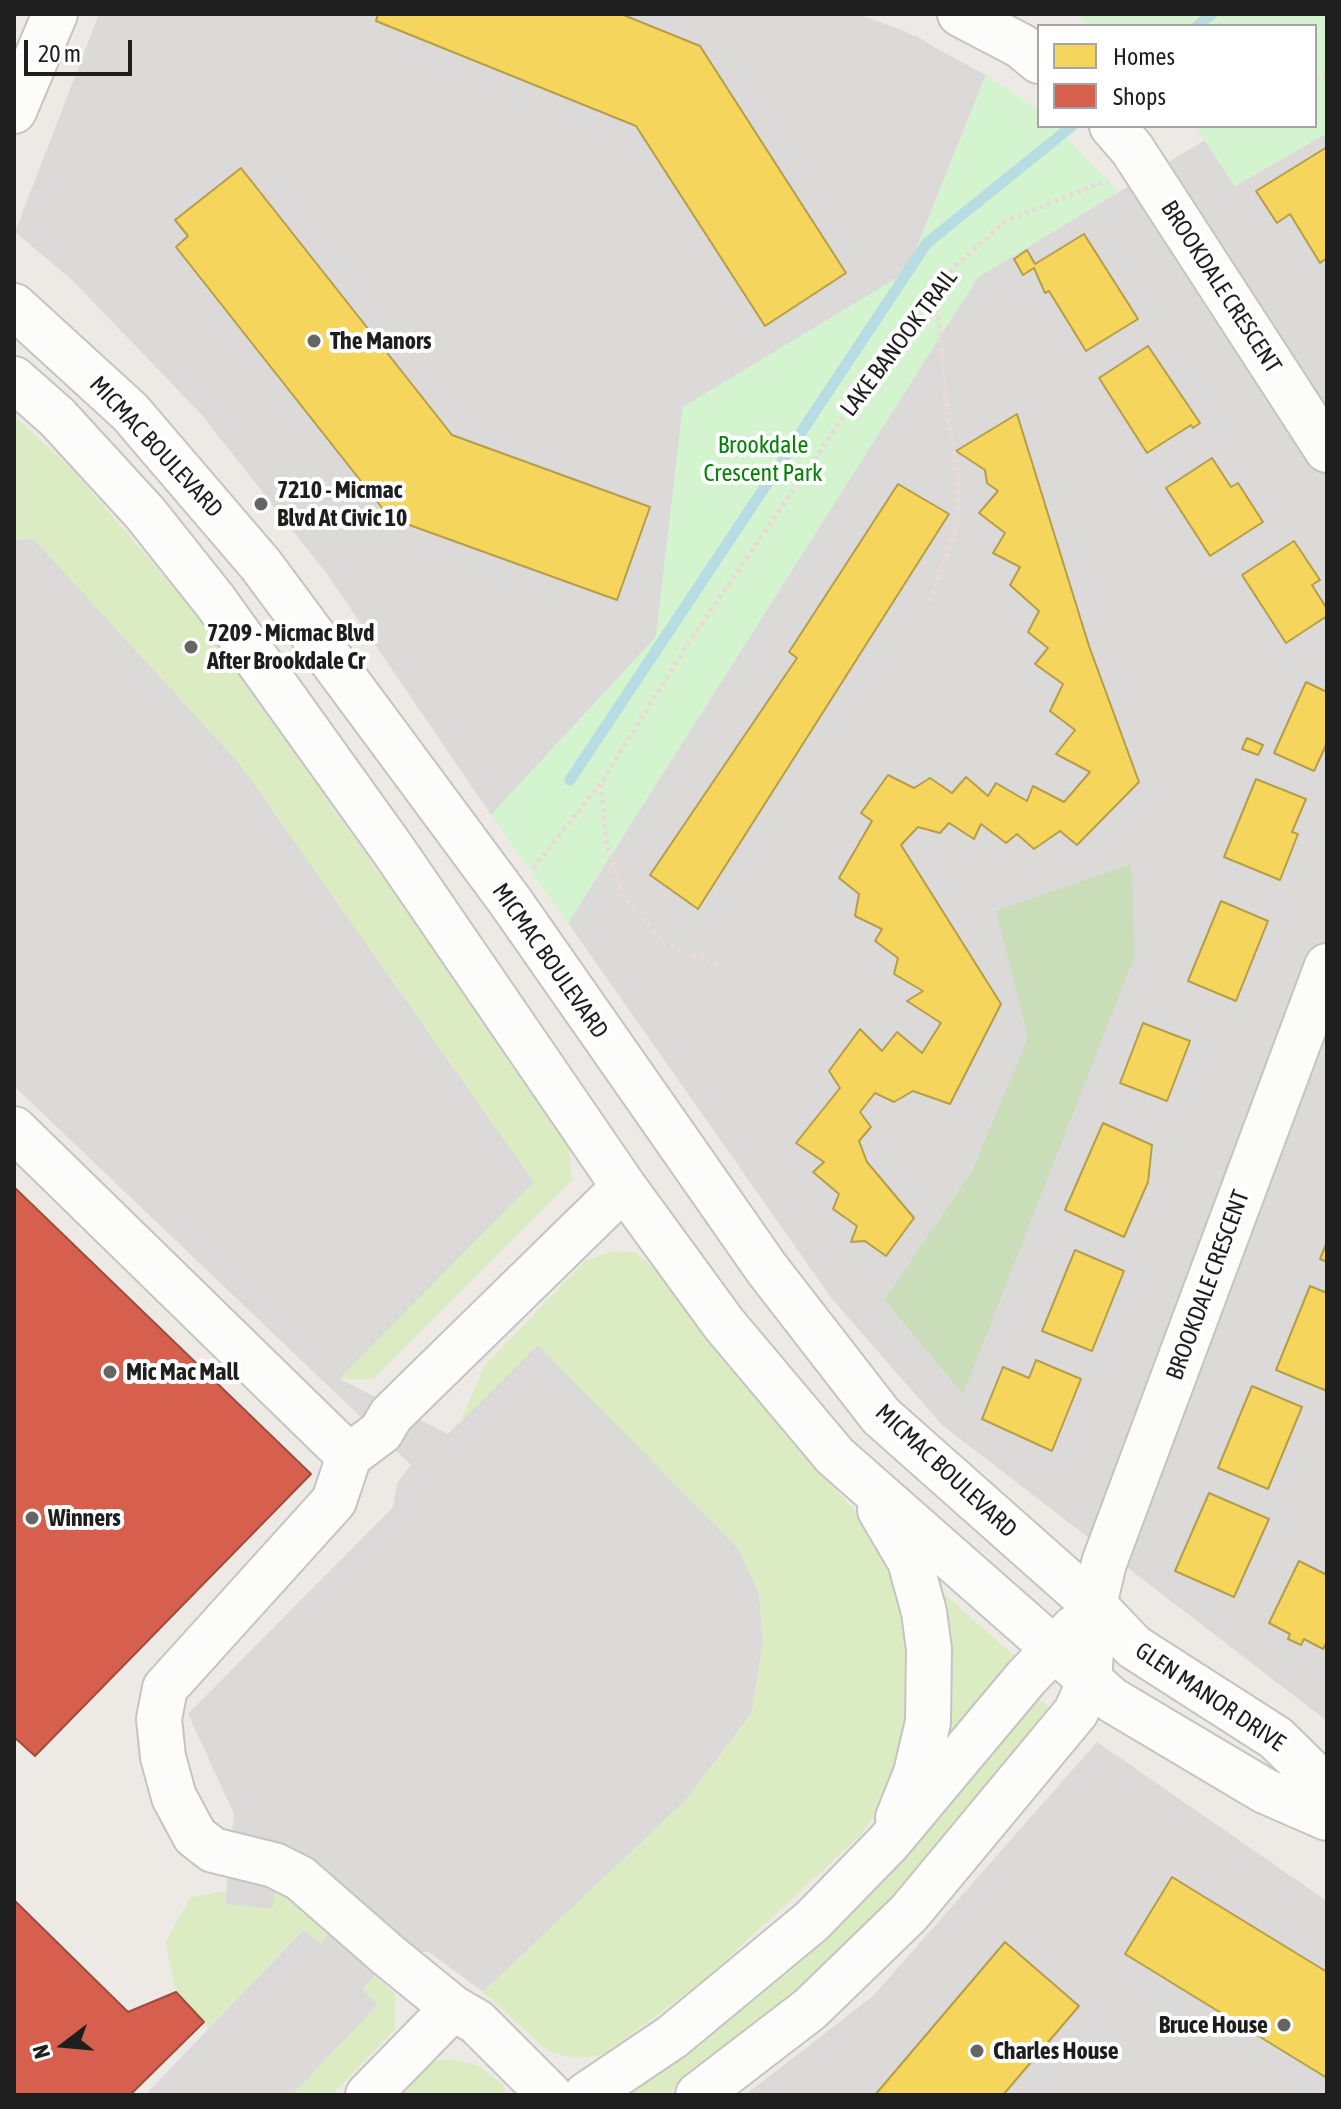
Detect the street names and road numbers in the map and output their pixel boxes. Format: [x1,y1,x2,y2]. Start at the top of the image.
street label: BROOKDALE CRESCENT [1155,195,1287,379]
street label: LAKE BANOOK TRAIL [834,264,964,422]
street label: MICMAC BOULEVARD [83,370,229,524]
street label: MICMAC BOULEVARD [486,878,614,1044]
street label: BROOKDALE CRESCENT [1160,1186,1256,1384]
street label: MICMAC BOULEVARD [869,1398,1023,1544]
street label: GLEN MANOR DRIVE [1130,1636,1290,1758]

